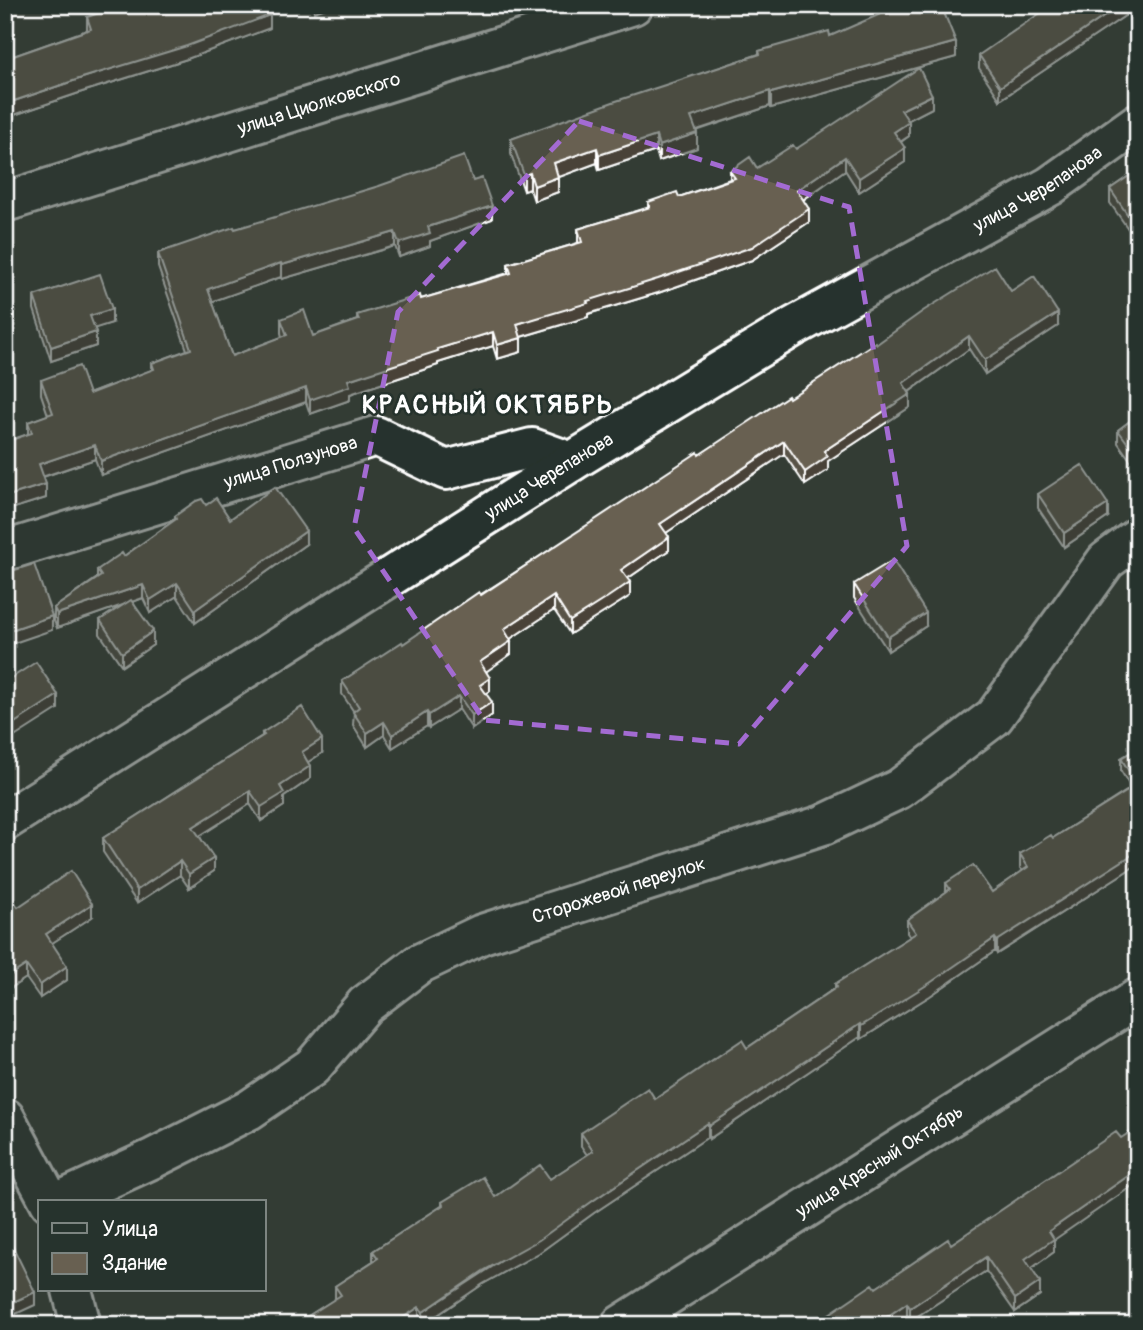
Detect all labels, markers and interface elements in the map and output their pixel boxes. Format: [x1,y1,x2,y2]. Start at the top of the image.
street label: улица Циолковского [234,67,403,141]
street label: улица Черепанова [968,140,1107,238]
district label: КРАСНЫЙ ОКТЯБРЬ [362,389,614,421]
street label: улица Черепанова [479,427,618,526]
street label: улица Ползунова [220,430,360,495]
street label: Сторожевой переулок [529,851,709,929]
street label: улица Красный Октябрь [790,1099,968,1224]
legend [38,1200,266,1292]
text: Улица [102,1216,158,1243]
text: Здание [102,1250,168,1277]

